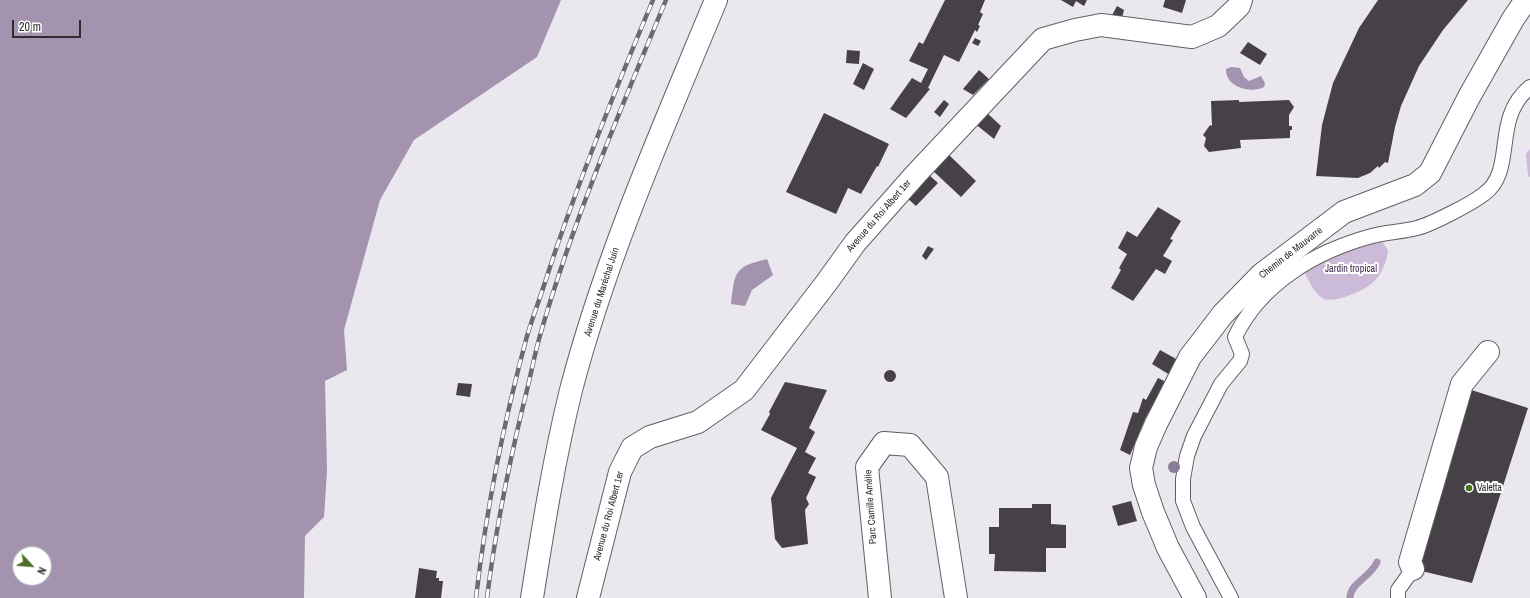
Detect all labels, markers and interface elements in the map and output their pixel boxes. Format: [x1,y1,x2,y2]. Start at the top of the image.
scale bar [14,12,83,38]
text: 20 m [19,19,41,35]
street label: Avenue du Roi Albert 1er [844,177,914,255]
street label: Chemin de Mauvarre [1257,225,1325,281]
street label: Avenue du Maréchal Juin [582,246,622,338]
park label: Jardin tropical [1325,263,1377,275]
street label: Parc Camille Amélie [862,469,880,545]
street label: Avenue du Roi Albert 1er [591,470,627,562]
place label: Valetta [1477,482,1502,494]
marker: Valetta [1464,483,1474,493]
north arrow [12,546,52,586]
text: N [34,565,50,577]

